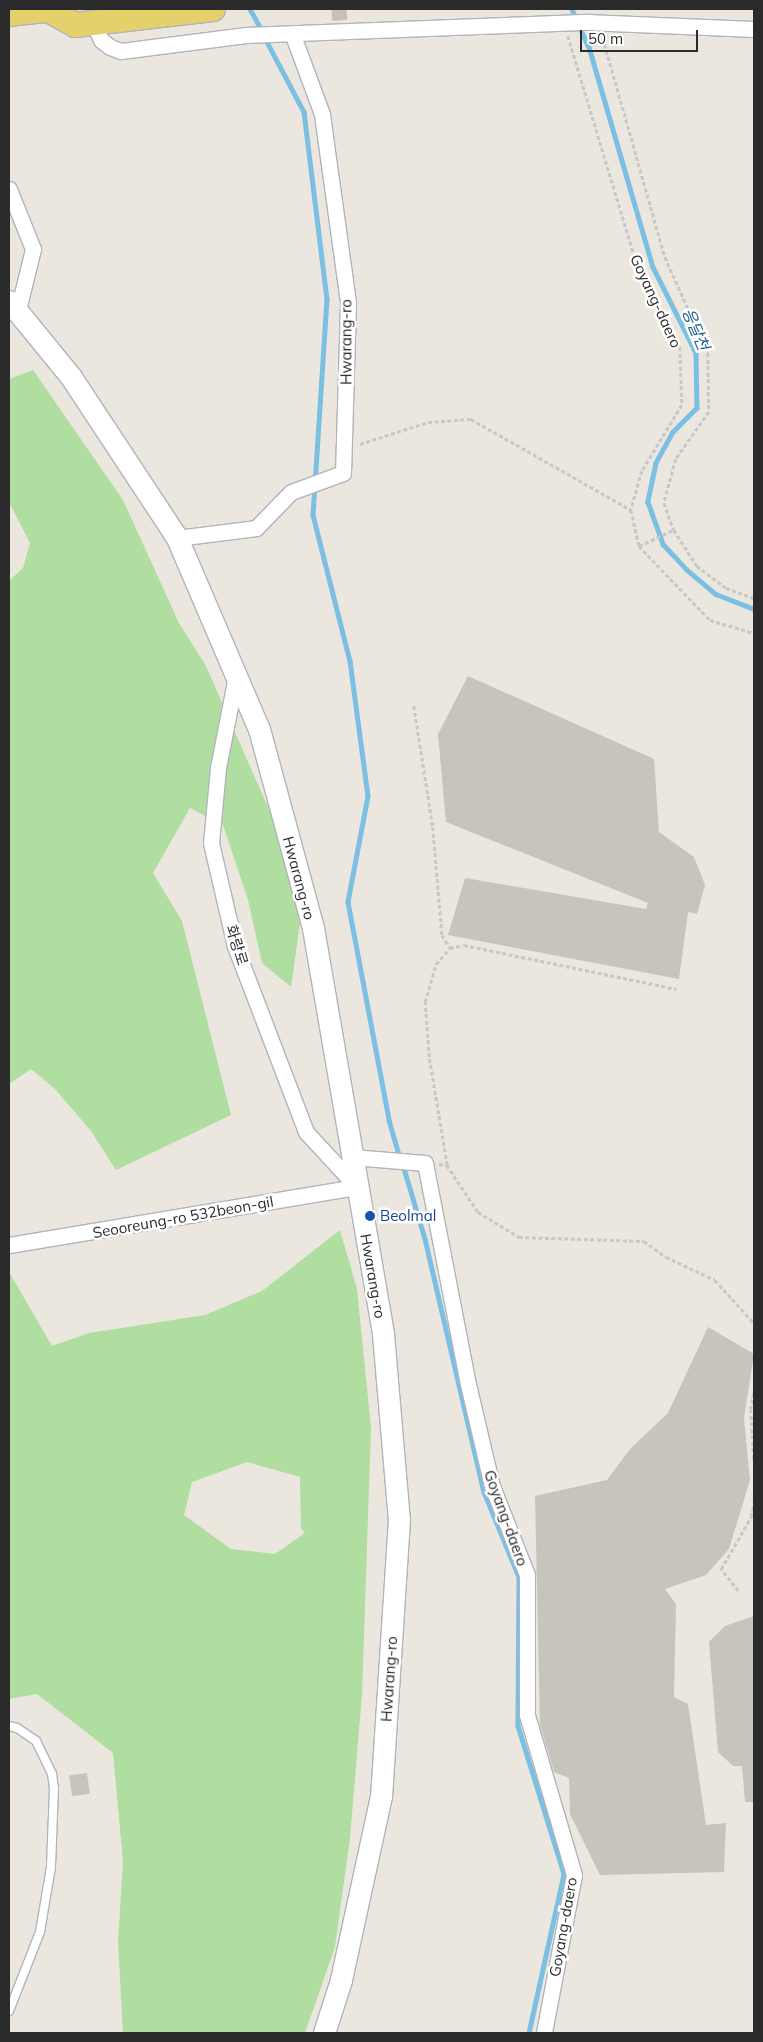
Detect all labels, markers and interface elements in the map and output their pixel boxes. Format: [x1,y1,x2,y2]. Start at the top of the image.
scale bar [583,20,700,52]
text: 50 m [588,29,623,48]
street label: Goyang-daero [627,252,685,350]
street label: Hwarang-ro [337,299,355,385]
water label: 응달천 [679,305,713,353]
street label: Hwarang-ro [279,834,319,922]
street label: 화랑로 [222,923,252,967]
street label: Seooreung-ro 532beon-gil [91,1192,275,1242]
place label: Beolmal [380,1207,436,1225]
marker: Beolmal [364,1210,376,1222]
street label: Hwarang-ro [357,1232,389,1320]
street label: Goyang-daero [480,1468,532,1568]
street label: Hwarang-ro [377,1636,401,1722]
street label: Goyang-daero [545,1876,581,1978]

